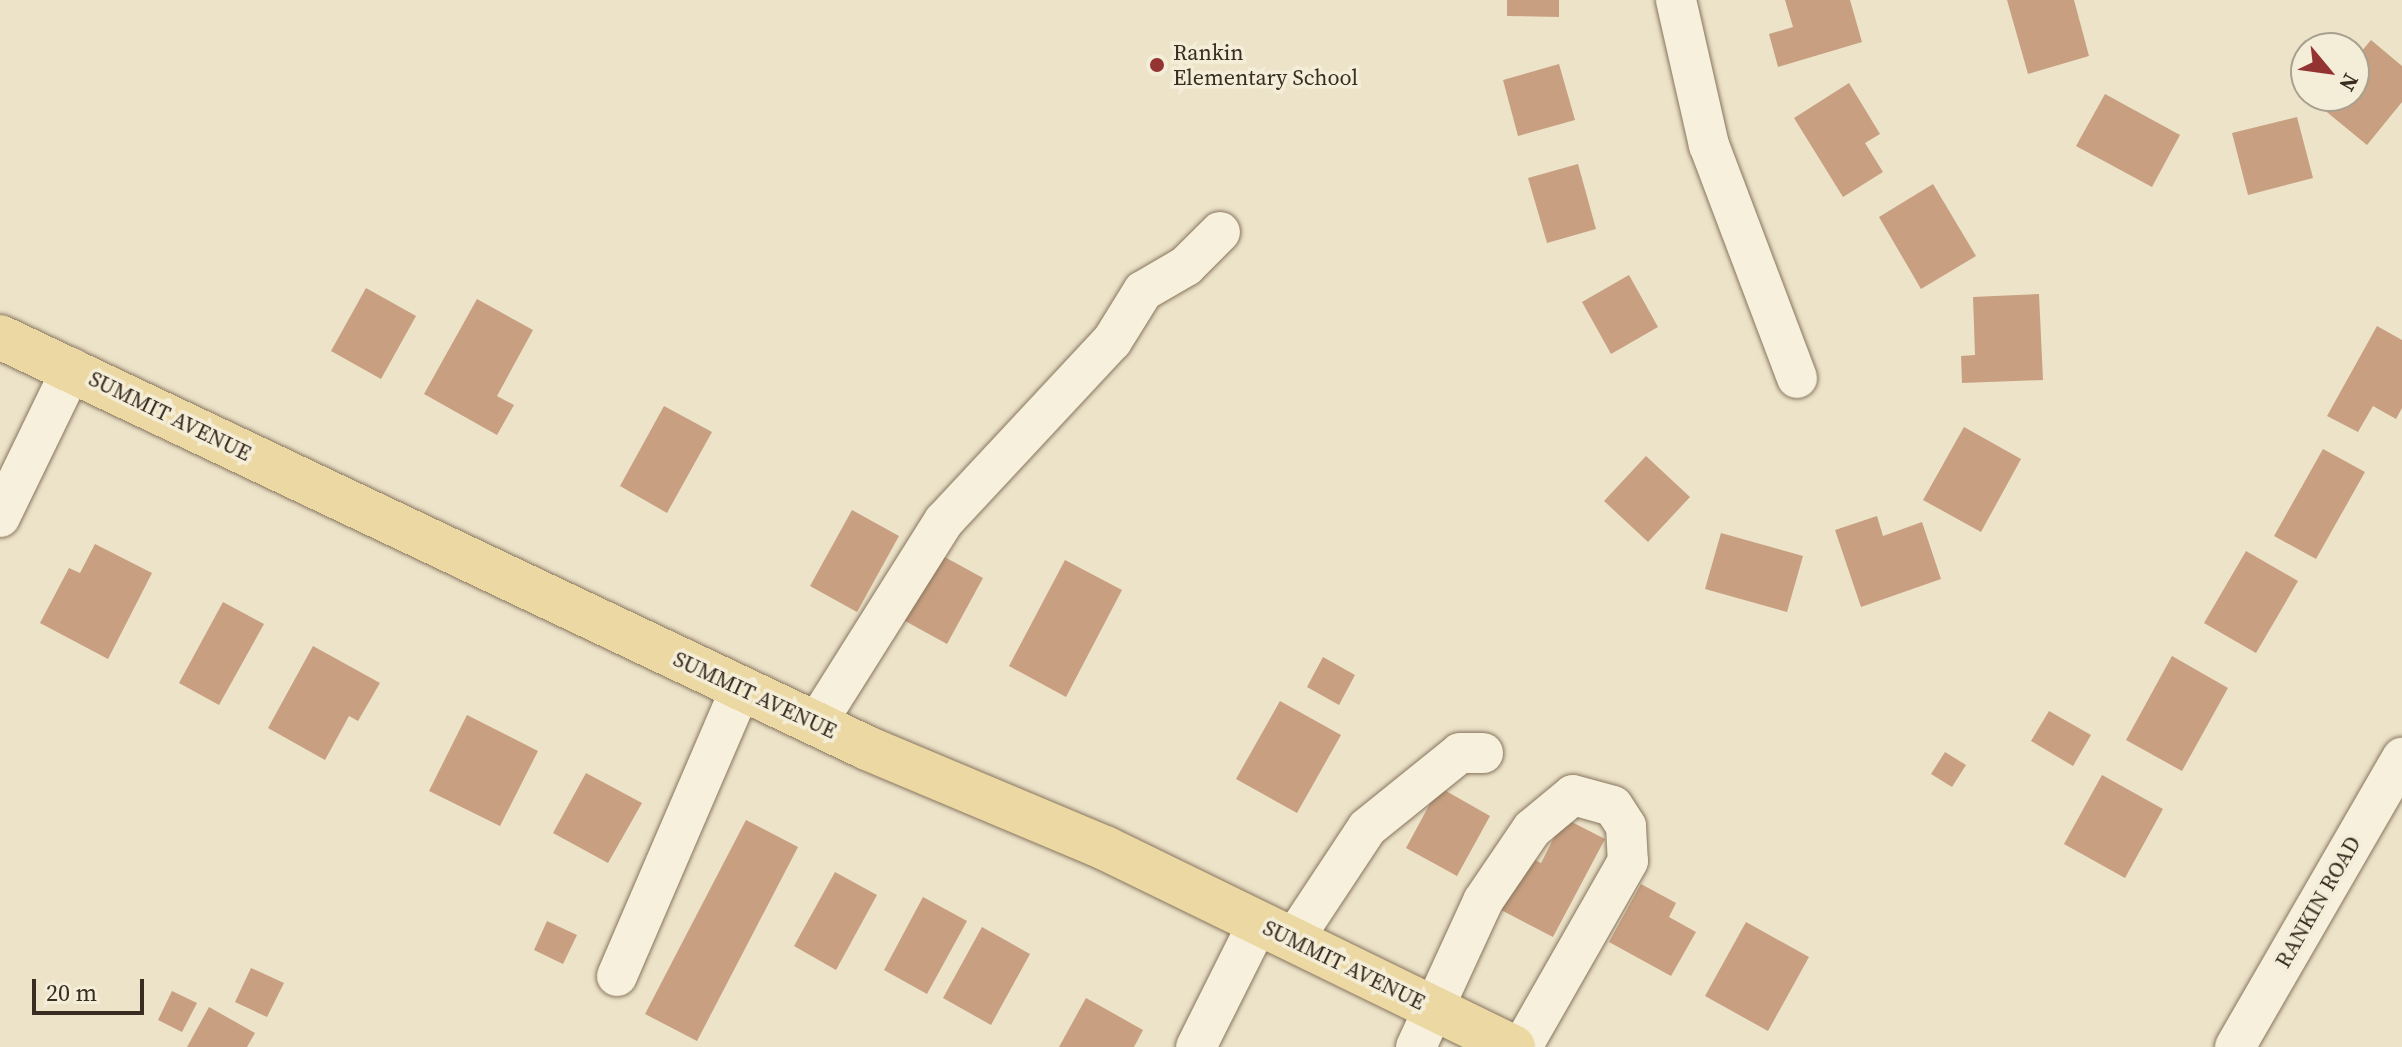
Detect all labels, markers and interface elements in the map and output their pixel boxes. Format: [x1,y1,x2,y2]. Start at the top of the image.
north arrow [2290,32,2370,112]
place label: Rankin Elementary School [1173,39,1358,90]
marker: Rankin Elementary School [1148,56,1166,74]
text: N [2332,68,2366,97]
street label: SUMMIT AVENUE [84,365,256,467]
street label: SUMMIT AVENUE [669,646,841,744]
street label: RANKIN ROAD [2270,831,2366,973]
street label: SUMMIT AVENUE [1258,914,1430,1016]
scale bar [36,963,148,1013]
text: 20 m [46,976,97,1009]

